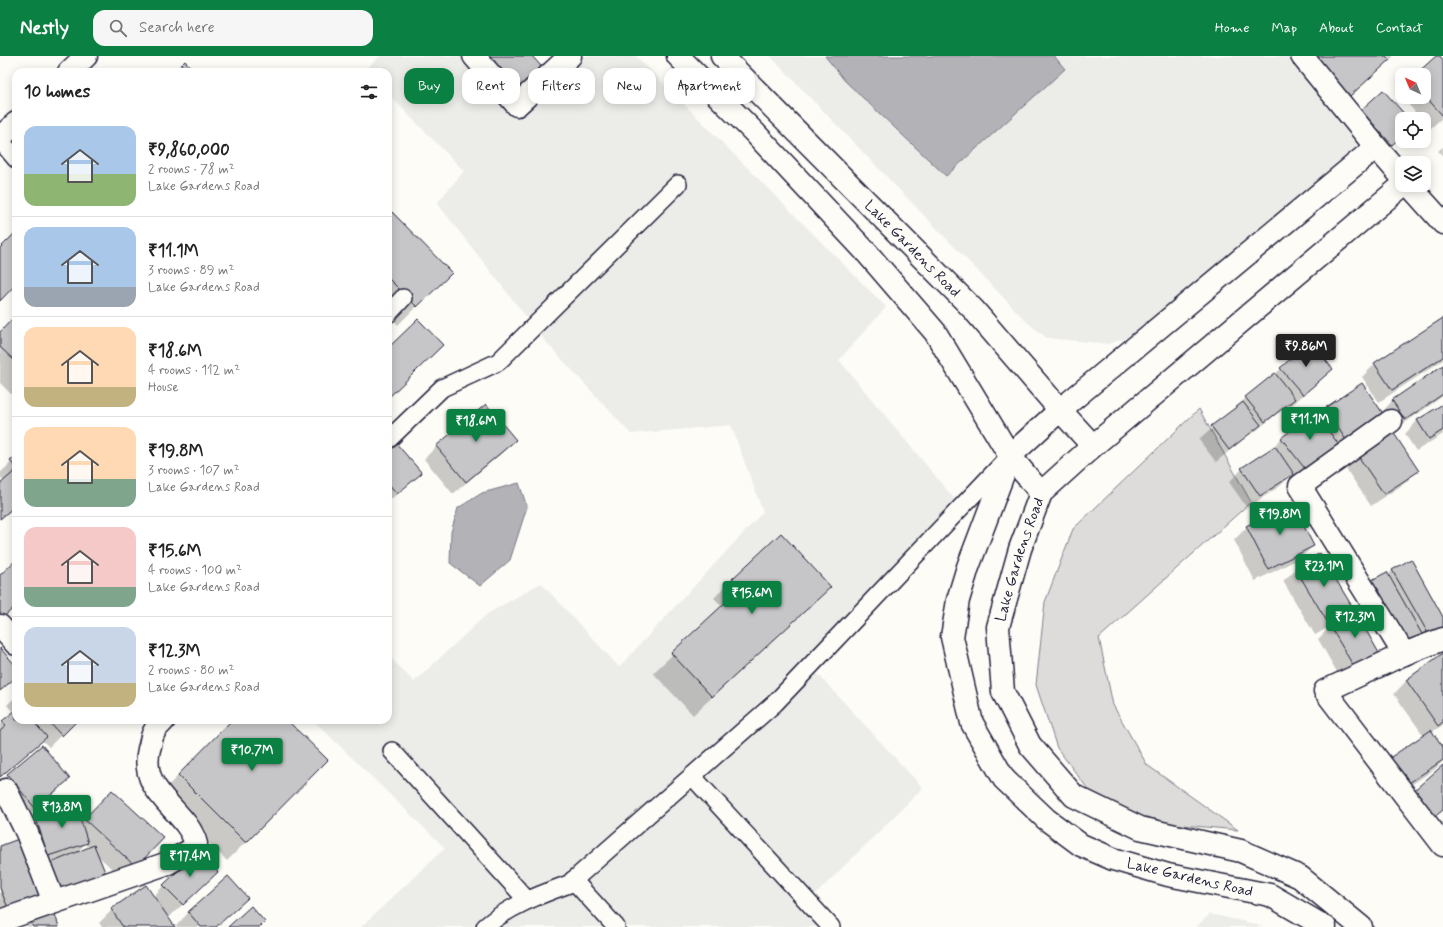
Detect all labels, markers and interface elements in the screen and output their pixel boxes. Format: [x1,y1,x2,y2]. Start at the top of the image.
search box [93,10,373,46]
text: Nestly [20,16,69,41]
icon: search [107,17,129,39]
text: Search here [139,18,215,38]
text: Home [1215,19,1249,37]
text: Map [1271,19,1297,37]
text: About [1319,19,1354,37]
text: Contact [1376,19,1423,37]
chip: Buy [404,68,454,104]
chip: Rent [462,68,520,104]
chip: Filters [528,68,595,104]
chip: New [603,68,656,104]
chip: Apartment [664,68,755,104]
north arrow [1395,68,1431,104]
map controls [1395,68,1431,192]
text: 10 homes [24,81,90,103]
icon: filters [358,81,380,103]
button: locate [1395,112,1431,148]
text: ₹9,860,000 [148,139,230,161]
icon: home [56,142,104,190]
button: layers [1395,156,1431,192]
text: 2 rooms · 78 m² [148,161,235,178]
text: Lake Gardens Road [148,178,260,195]
street label: Lake Gardens Road [860,196,965,302]
text: ₹11.1M [148,240,199,262]
icon: home [56,243,104,291]
text: 3 rooms · 89 m² [148,262,234,279]
text: Lake Gardens Road [148,279,260,296]
pin: ₹9.86M [1273,334,1339,368]
text: ₹9.86M [1285,338,1327,355]
text: ₹18.6M [148,340,202,362]
icon: home [56,343,104,391]
text: 4 rooms · 112 m² [148,362,240,379]
text: House [148,379,179,396]
pin: ₹11.1M [1277,407,1343,441]
pin: ₹18.6M [443,409,509,443]
text: ₹11.1M [1291,411,1329,428]
text: ₹18.6M [455,413,497,430]
text: ₹19.8M [148,440,204,462]
icon: home [56,443,104,491]
text: 3 rooms · 107 m² [148,462,240,479]
text: Lake Gardens Road [148,479,260,496]
street label: Lake Gardens Road [991,495,1049,624]
pin: ₹19.8M [1247,502,1313,536]
text: ₹19.8M [1259,506,1301,523]
text: ₹15.6M [148,540,202,562]
icon: home [56,543,104,591]
pin: ₹23.1M [1291,554,1357,588]
text: ₹23.1M [1304,558,1344,575]
text: 4 rooms · 100 m² [148,562,242,579]
text: Lake Gardens Road [148,579,260,596]
pin: ₹15.6M [719,581,785,615]
text: ₹15.6M [732,585,772,602]
pin: ₹12.3M [1322,605,1388,639]
text: ₹12.3M [1335,609,1375,626]
text: ₹12.3M [148,640,200,662]
icon: home [56,643,104,691]
text: 2 rooms · 80 m² [148,662,234,679]
text: Lake Gardens Road [148,679,260,696]
pin: ₹10.7M [219,738,285,772]
text: ₹10.7M [231,742,273,759]
pin: ₹13.8M [29,795,95,829]
text: ₹13.8M [42,799,82,816]
pin: ₹17.4M [157,844,223,878]
text: ₹17.4M [169,848,211,865]
street label: Lake Gardens Road [1125,854,1255,902]

